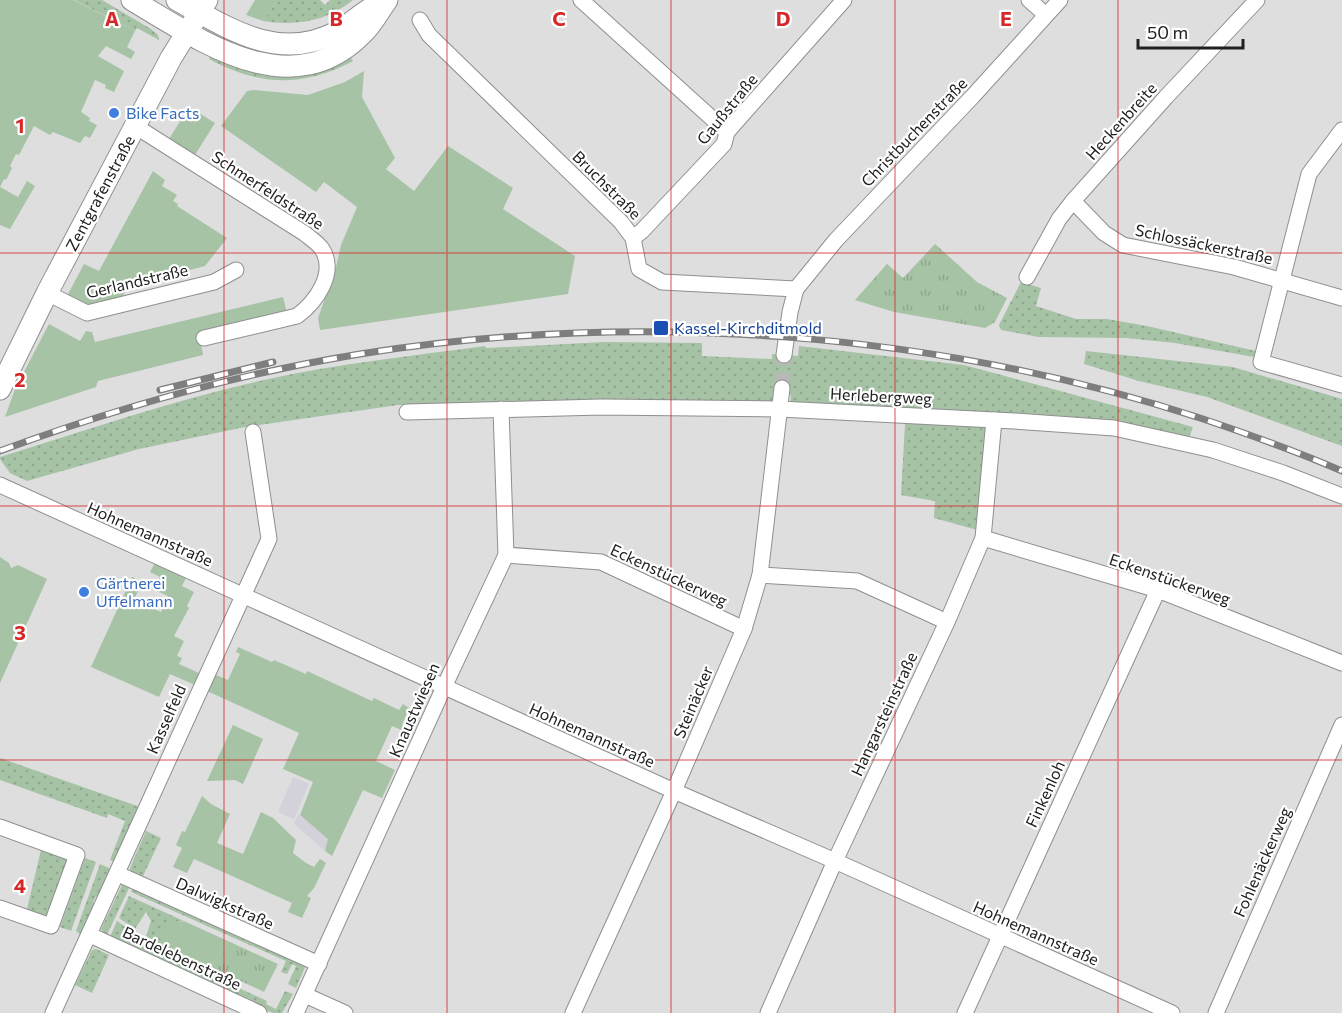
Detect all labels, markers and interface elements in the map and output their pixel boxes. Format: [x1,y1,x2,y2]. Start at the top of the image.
text: A [105,6,119,30]
text: B [329,6,343,30]
text: C [552,6,566,30]
text: D [776,6,790,30]
text: E [1000,6,1012,30]
scale bar [1138,12,1243,50]
text: 50 m [1147,21,1188,43]
street label: Gaußstraße [692,70,761,148]
street label: Christbuchenstraße [857,73,971,190]
street label: Heckenbreite [1081,78,1160,163]
place label: Bike Facts [126,103,199,122]
marker: Bike Facts [107,106,121,120]
text: 1 [15,113,25,137]
street label: Zentgrafenstraße [61,132,138,254]
street label: Schmerfeldstraße [209,146,328,233]
street label: Bruchstraße [569,146,646,223]
street label: Schlossäckerstraße [1134,220,1275,267]
street label: Gerlandstraße [84,260,190,301]
place label: Kassel-Kirchditmold [674,318,822,337]
marker: Kassel-Kirchditmold [652,319,670,337]
text: 2 [14,367,26,391]
street label: Herlebergweg [830,383,933,408]
street label: Hohnemannstraße [84,497,216,570]
street label: Eckenstückerweg [608,539,731,610]
street label: Eckenstückerweg [1107,549,1233,608]
place label: Gärtnerei Uffelmann [96,573,173,610]
marker: Gärtnerei Uffelmann [77,585,91,599]
text: 3 [14,620,26,644]
street label: Hangarsteinstraße [847,649,921,779]
street label: Knaustwiesen [384,660,443,760]
street label: Steinäcker [669,662,717,741]
street label: Kasselfeld [142,681,189,756]
street label: Hohnemannstraße [526,698,658,771]
street label: Finkenloh [1021,758,1068,830]
street label: Fohlenäckerweg [1229,804,1294,920]
text: 4 [14,873,26,897]
street label: Dalwigkstraße [173,873,277,933]
street label: Hohnemannstraße [970,896,1102,969]
street label: Bardelebenstraße [120,922,245,993]

